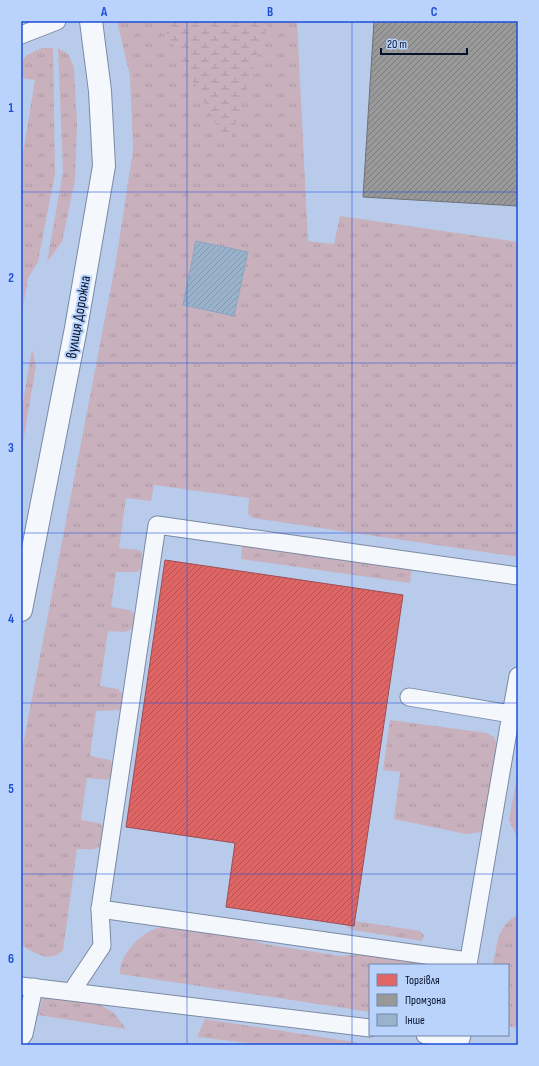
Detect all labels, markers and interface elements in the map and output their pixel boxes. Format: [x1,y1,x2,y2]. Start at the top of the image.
text: A [100,4,108,20]
text: B [267,4,273,20]
text: C [431,4,438,20]
scale bar [381,30,467,56]
text: 20 m [387,37,407,52]
text: 1 [8,100,14,116]
text: 2 [8,270,14,286]
street label: вулиця Дорожна [62,274,95,360]
text: 3 [8,440,14,456]
text: 4 [8,611,14,627]
text: 5 [8,781,14,797]
text: 6 [8,951,14,967]
legend [369,964,509,1036]
text: Торгівля [405,973,440,988]
text: Промзона [405,993,446,1008]
text: Інше [405,1013,425,1028]

